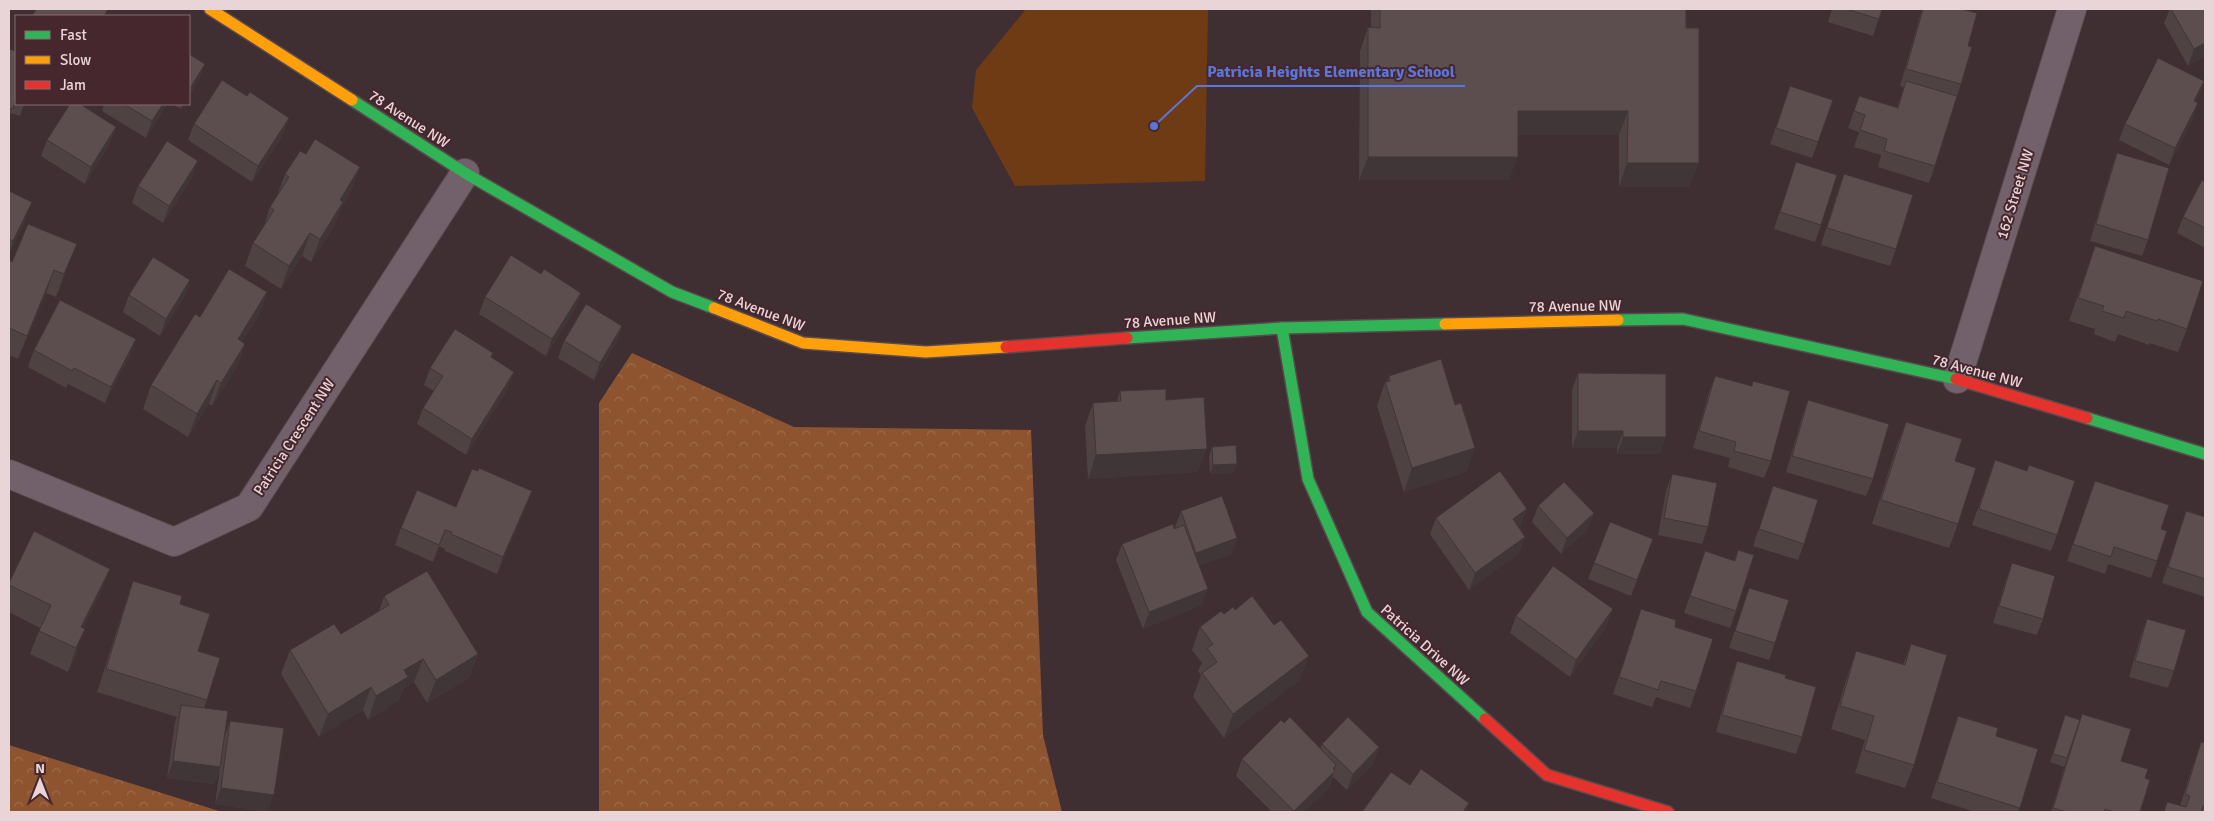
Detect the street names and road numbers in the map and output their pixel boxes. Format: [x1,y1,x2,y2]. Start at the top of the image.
street label: 78 Avenue NW [365,86,453,152]
street label: 162 Street NW [1993,147,2037,241]
street label: 78 Avenue NW [715,285,808,335]
street label: 78 Avenue NW [1529,296,1622,316]
street label: 78 Avenue NW [1123,308,1217,332]
street label: 78 Avenue NW [1930,350,2024,392]
street label: Patricia Crescent NW [250,375,339,499]
street label: Patricia Drive NW [1377,601,1473,690]

